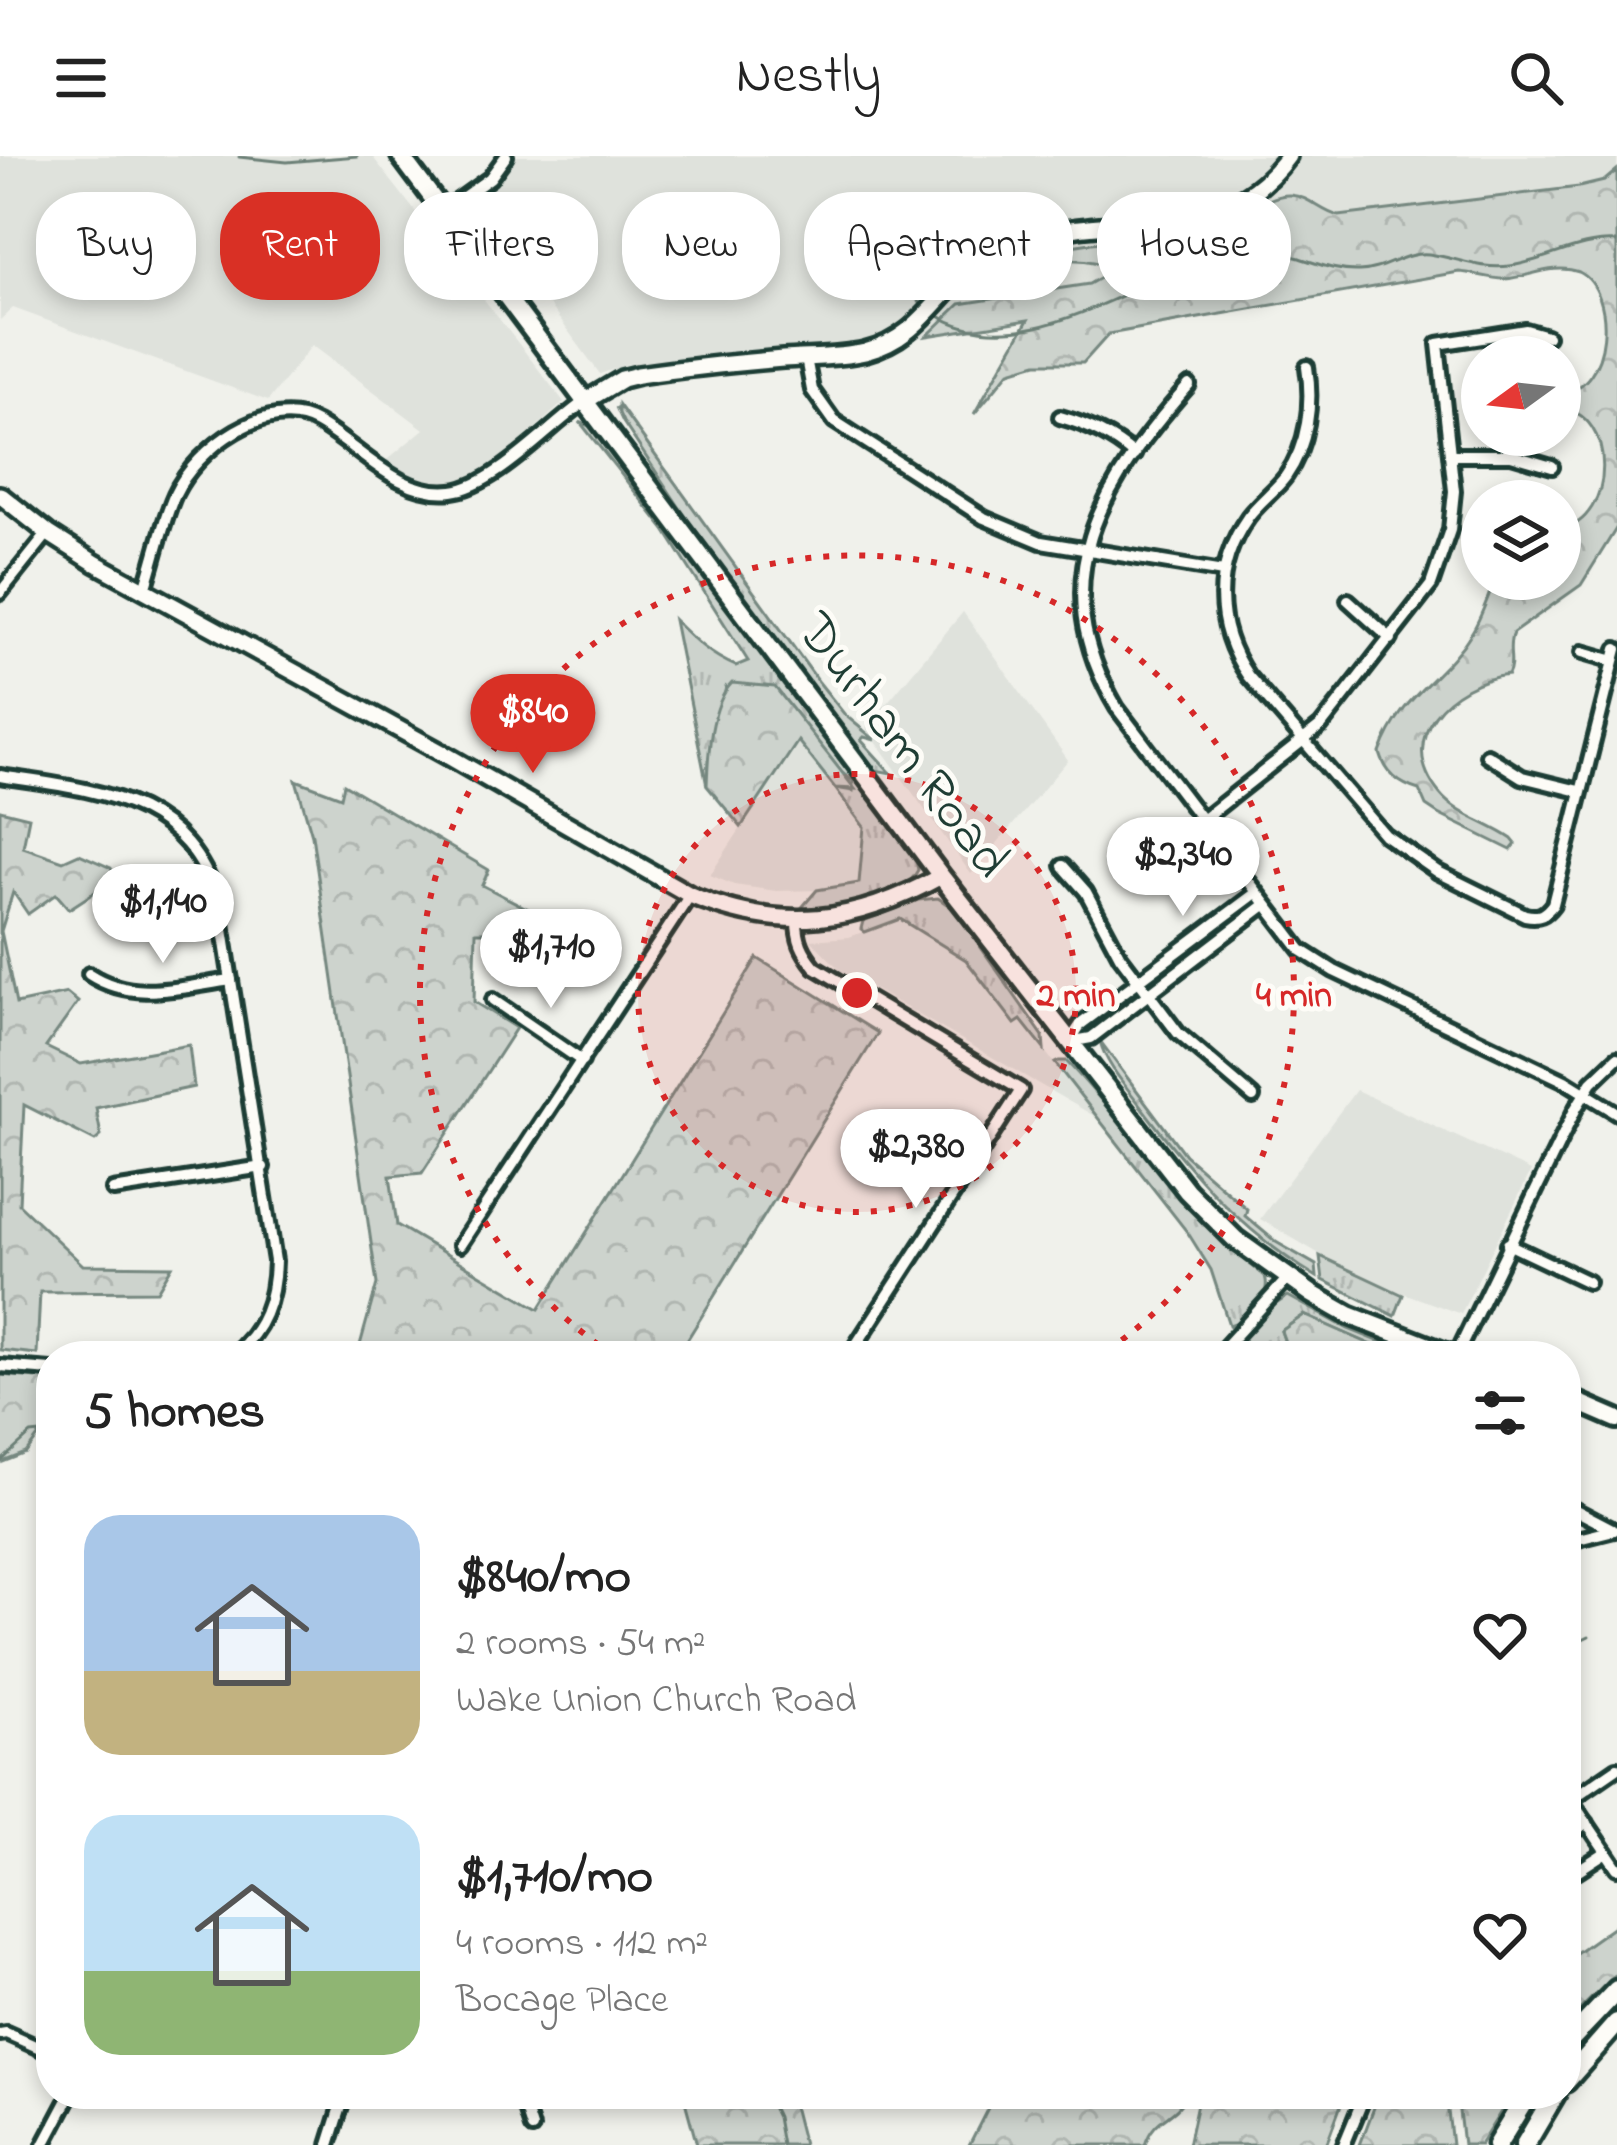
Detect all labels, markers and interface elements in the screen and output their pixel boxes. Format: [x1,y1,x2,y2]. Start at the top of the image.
text: Nestly [736,39,881,117]
icon: menu [48,45,114,111]
icon: search [1503,45,1569,111]
chip: Buy [36,192,196,300]
chip: Rent [220,192,380,300]
chip: Filters [404,192,598,300]
chip: New [622,192,780,300]
chip: Apartment [804,192,1073,300]
chip: House [1097,192,1291,300]
north arrow [1461,336,1581,456]
map controls [1461,336,1581,600]
button: layers [1461,480,1581,600]
street label: Durham Road [774,596,1027,896]
pin: $840 [462,674,604,776]
text: $840 [497,684,569,741]
pin: $2,340 [1085,817,1281,919]
text: $2,340 [1134,827,1232,884]
pin: $1,140 [65,864,261,966]
text: $1,140 [119,874,207,931]
pin: $1,710 [453,909,649,1011]
text: $1,710 [507,919,595,976]
text: 2 min [1035,971,1116,1024]
text: 4 min [1256,971,1332,1024]
centre of rings [836,972,878,1014]
pin: $2,380 [818,1109,1014,1211]
text: $2,380 [867,1119,965,1176]
text: 5 homes [84,1376,265,1451]
icon: filters [1467,1380,1533,1446]
text: $840/mo [456,1541,631,1616]
icon: home [180,1563,324,1707]
icon: heart [1467,1602,1533,1668]
text: 2 rooms · 54 m² [456,1616,706,1673]
text: Wake Union Church Road [456,1673,856,1730]
text: $1,710/mo [456,1841,653,1916]
icon: home [180,1863,324,2007]
icon: heart [1467,1902,1533,1968]
text: 4 rooms · 112 m² [456,1916,708,1973]
text: Bocage Place [456,1973,668,2030]

